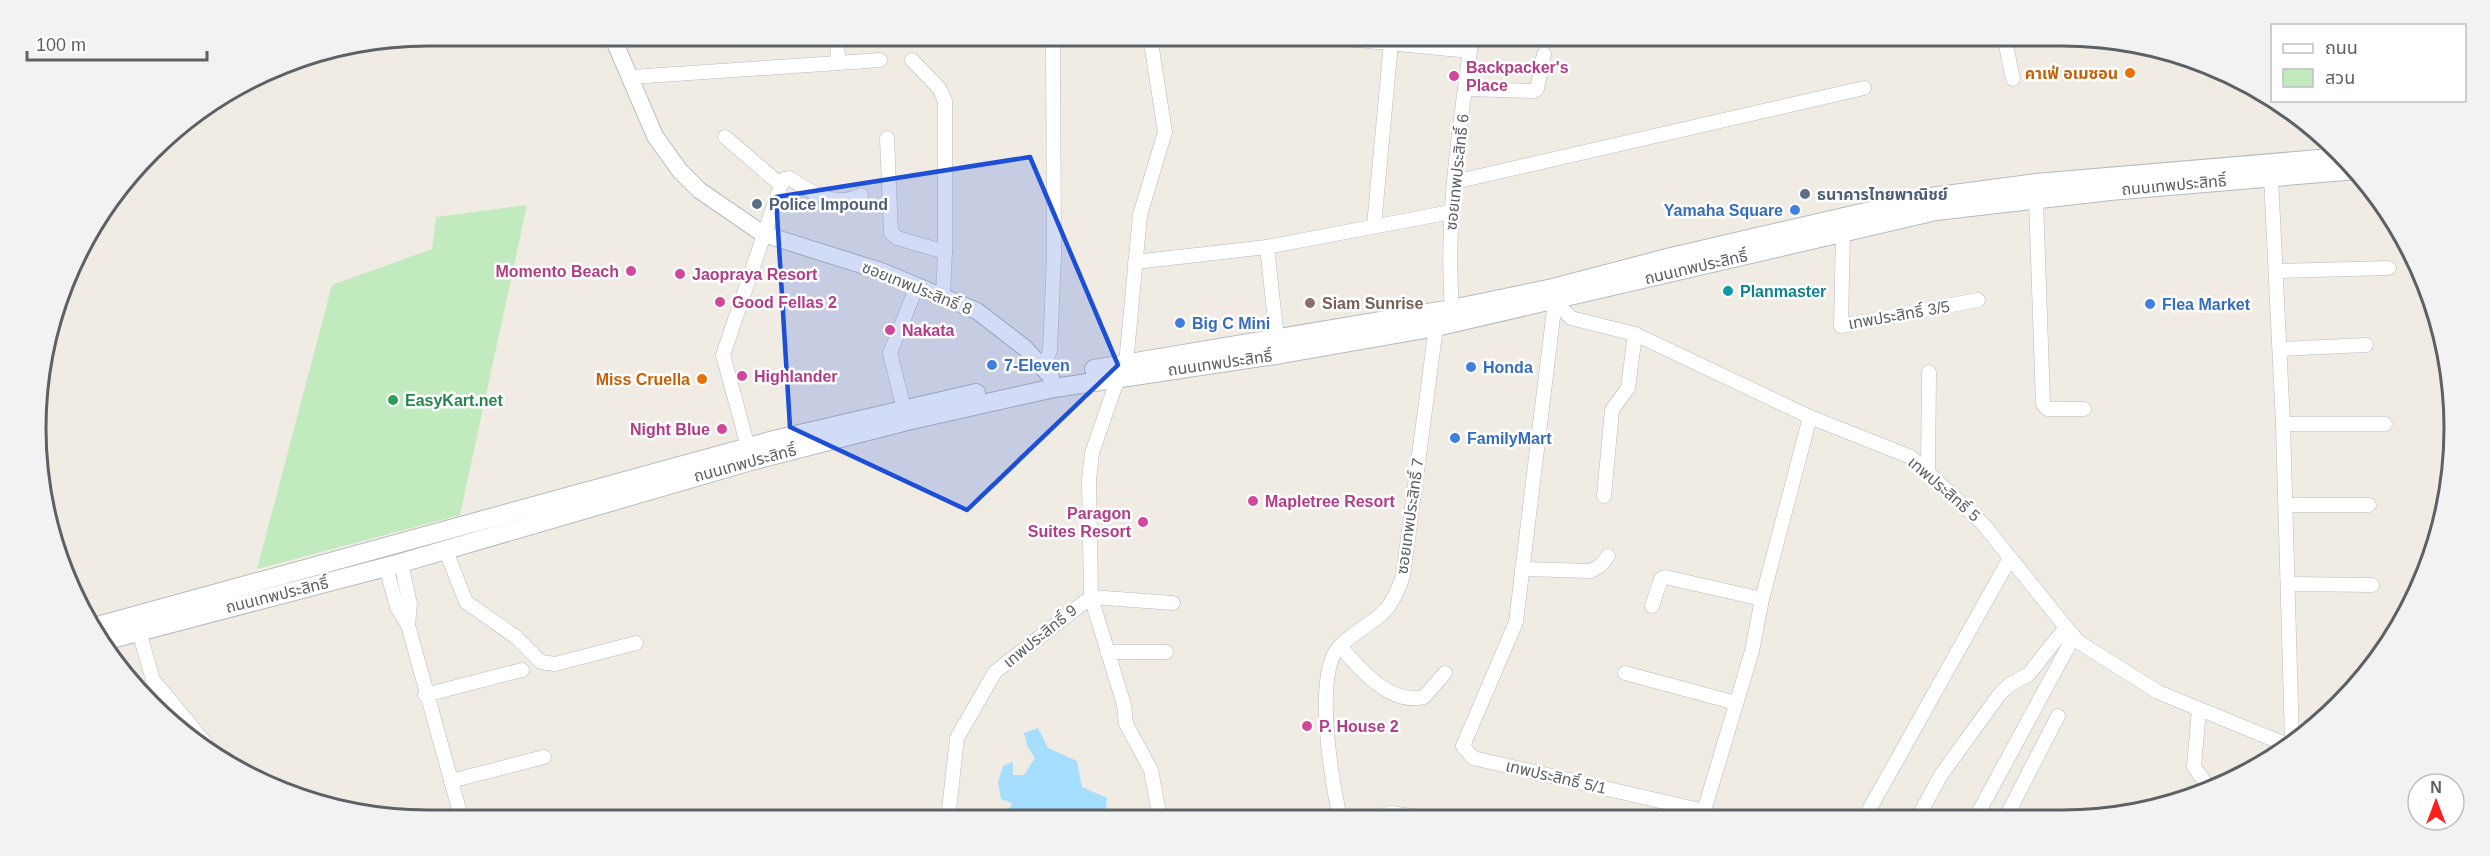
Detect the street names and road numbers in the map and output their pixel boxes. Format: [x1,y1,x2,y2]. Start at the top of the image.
street label: ซอยเทพประสิทธิ์ 6 [1441,113,1472,231]
street label: ถนนเทพประสิทธิ์ [2121,171,2227,198]
street label: ถนนเทพประสิทธิ์ [1643,246,1749,287]
street label: ซอยเทพประสิทธิ์ 8 [860,257,975,318]
street label: เทพประสิทธิ์ 3/5 [1847,297,1951,332]
street label: ถนนเทพประสิทธิ์ [1167,346,1274,379]
street label: ถนนเทพประสิทธิ์ [692,440,798,485]
street label: เทพประสิทธิ์ 5 [1905,452,1984,525]
street label: ซอยเทพประสิทธิ์ 7 [1392,457,1427,575]
street label: ถนนเทพประสิทธิ์ [224,573,330,616]
street label: เทพประสิทธิ์ 9 [999,600,1080,671]
street label: เทพประสิทธิ์ 5/1 [1504,756,1608,797]

